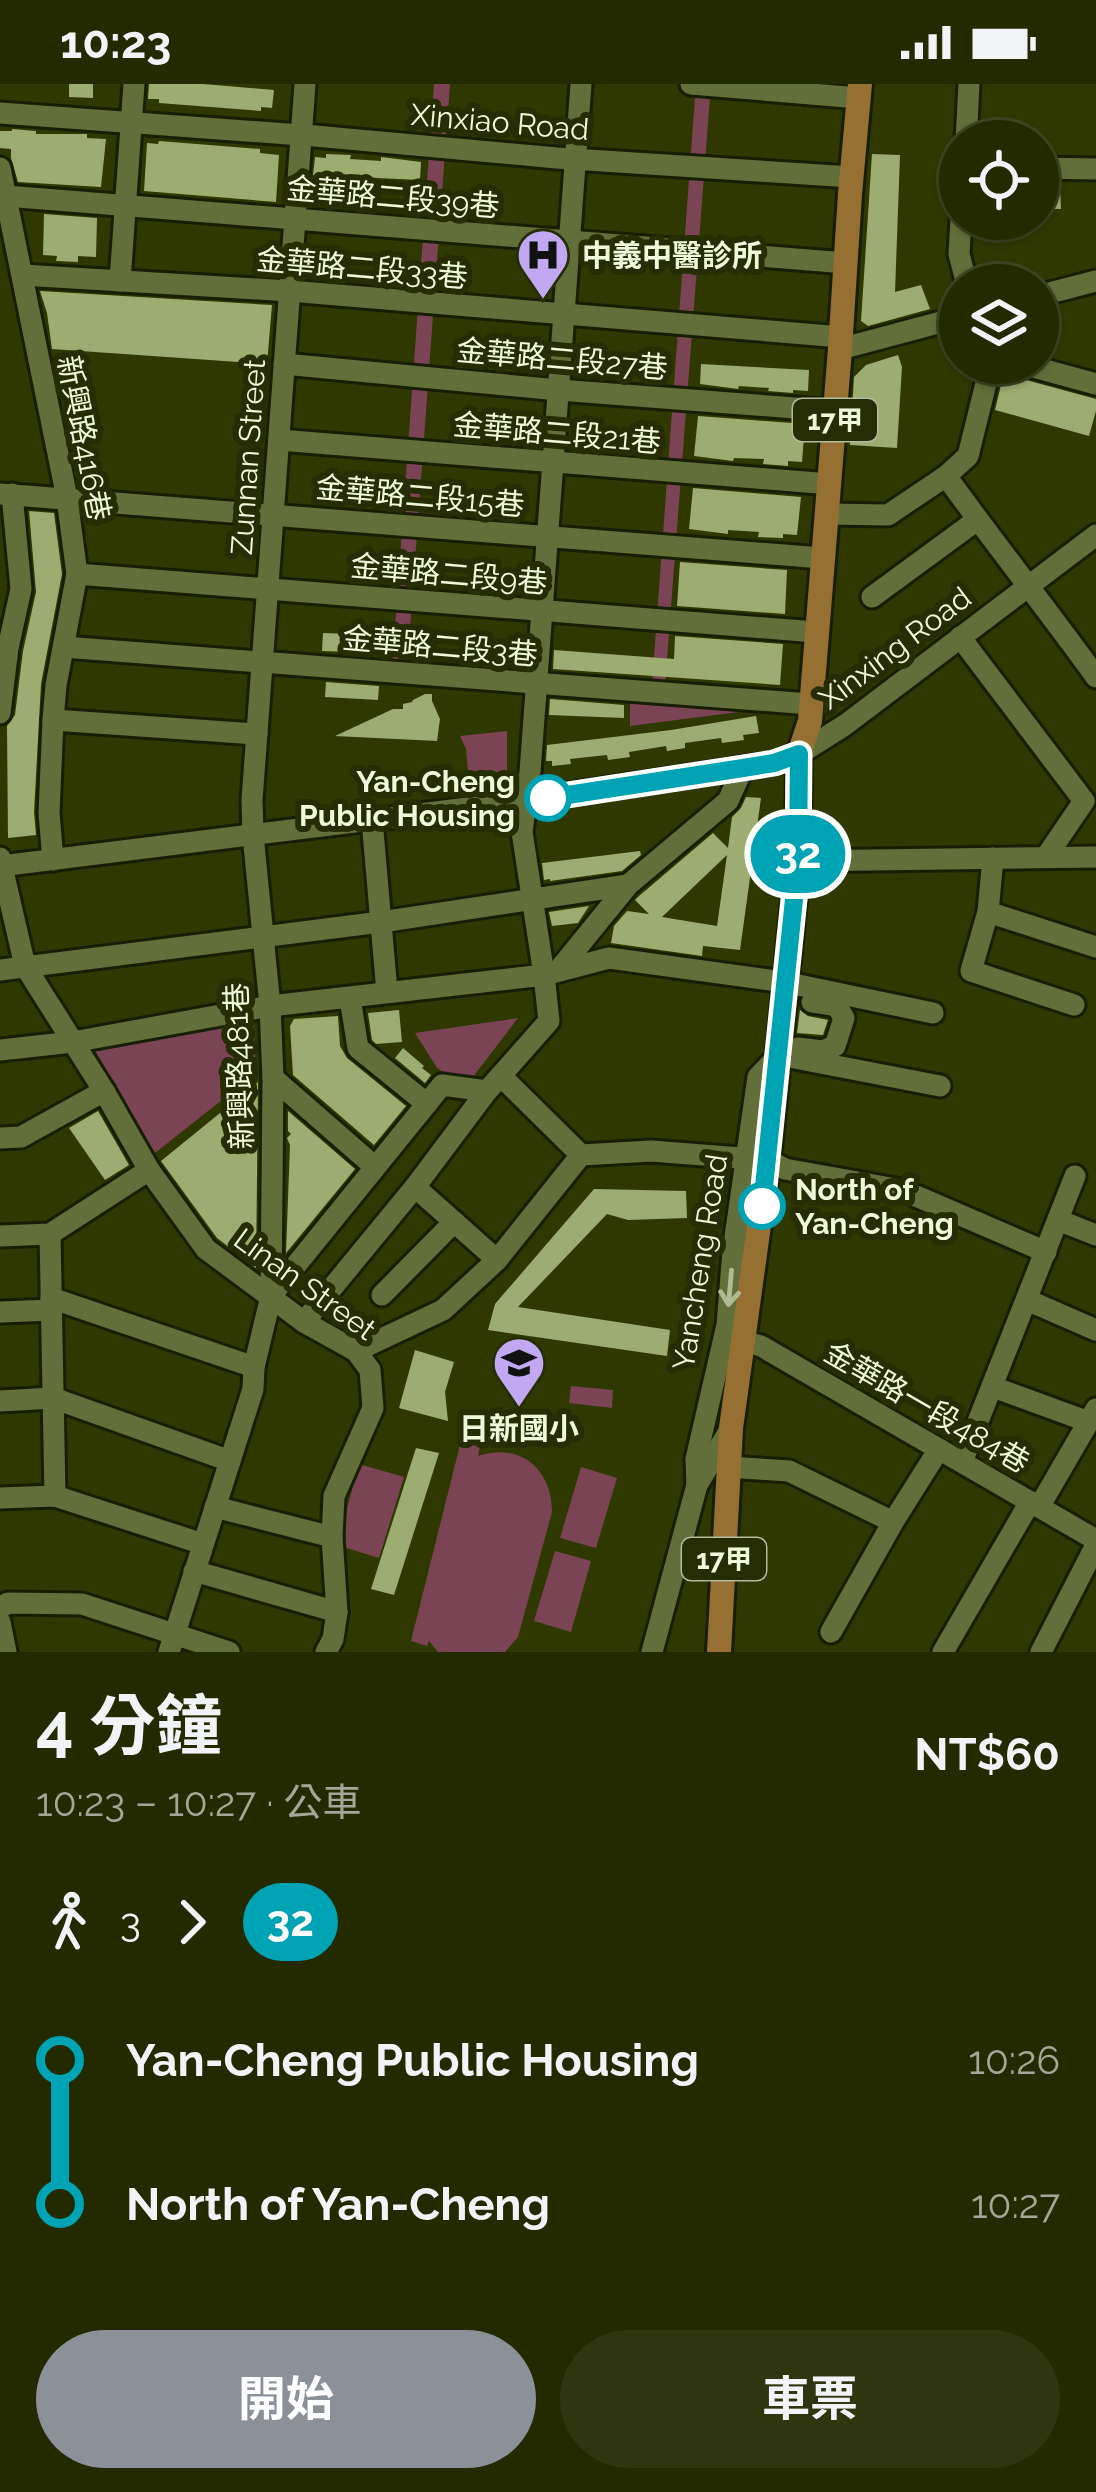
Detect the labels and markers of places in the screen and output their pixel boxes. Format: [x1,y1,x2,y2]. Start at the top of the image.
hospital icon: 中義中醫診所 [515,227,571,301]
place label: 中義中醫診所 [582,238,762,273]
place label: Yan-Cheng Public Housing [299,764,515,833]
marker: Yan-Cheng Public Housing [526,776,570,820]
place label: North of Yan-Cheng [795,1172,954,1241]
marker: North of Yan-Cheng [740,1184,784,1228]
school or university icon: 日新國小 [491,1335,547,1409]
place label: 日新國小 [459,1411,579,1446]

